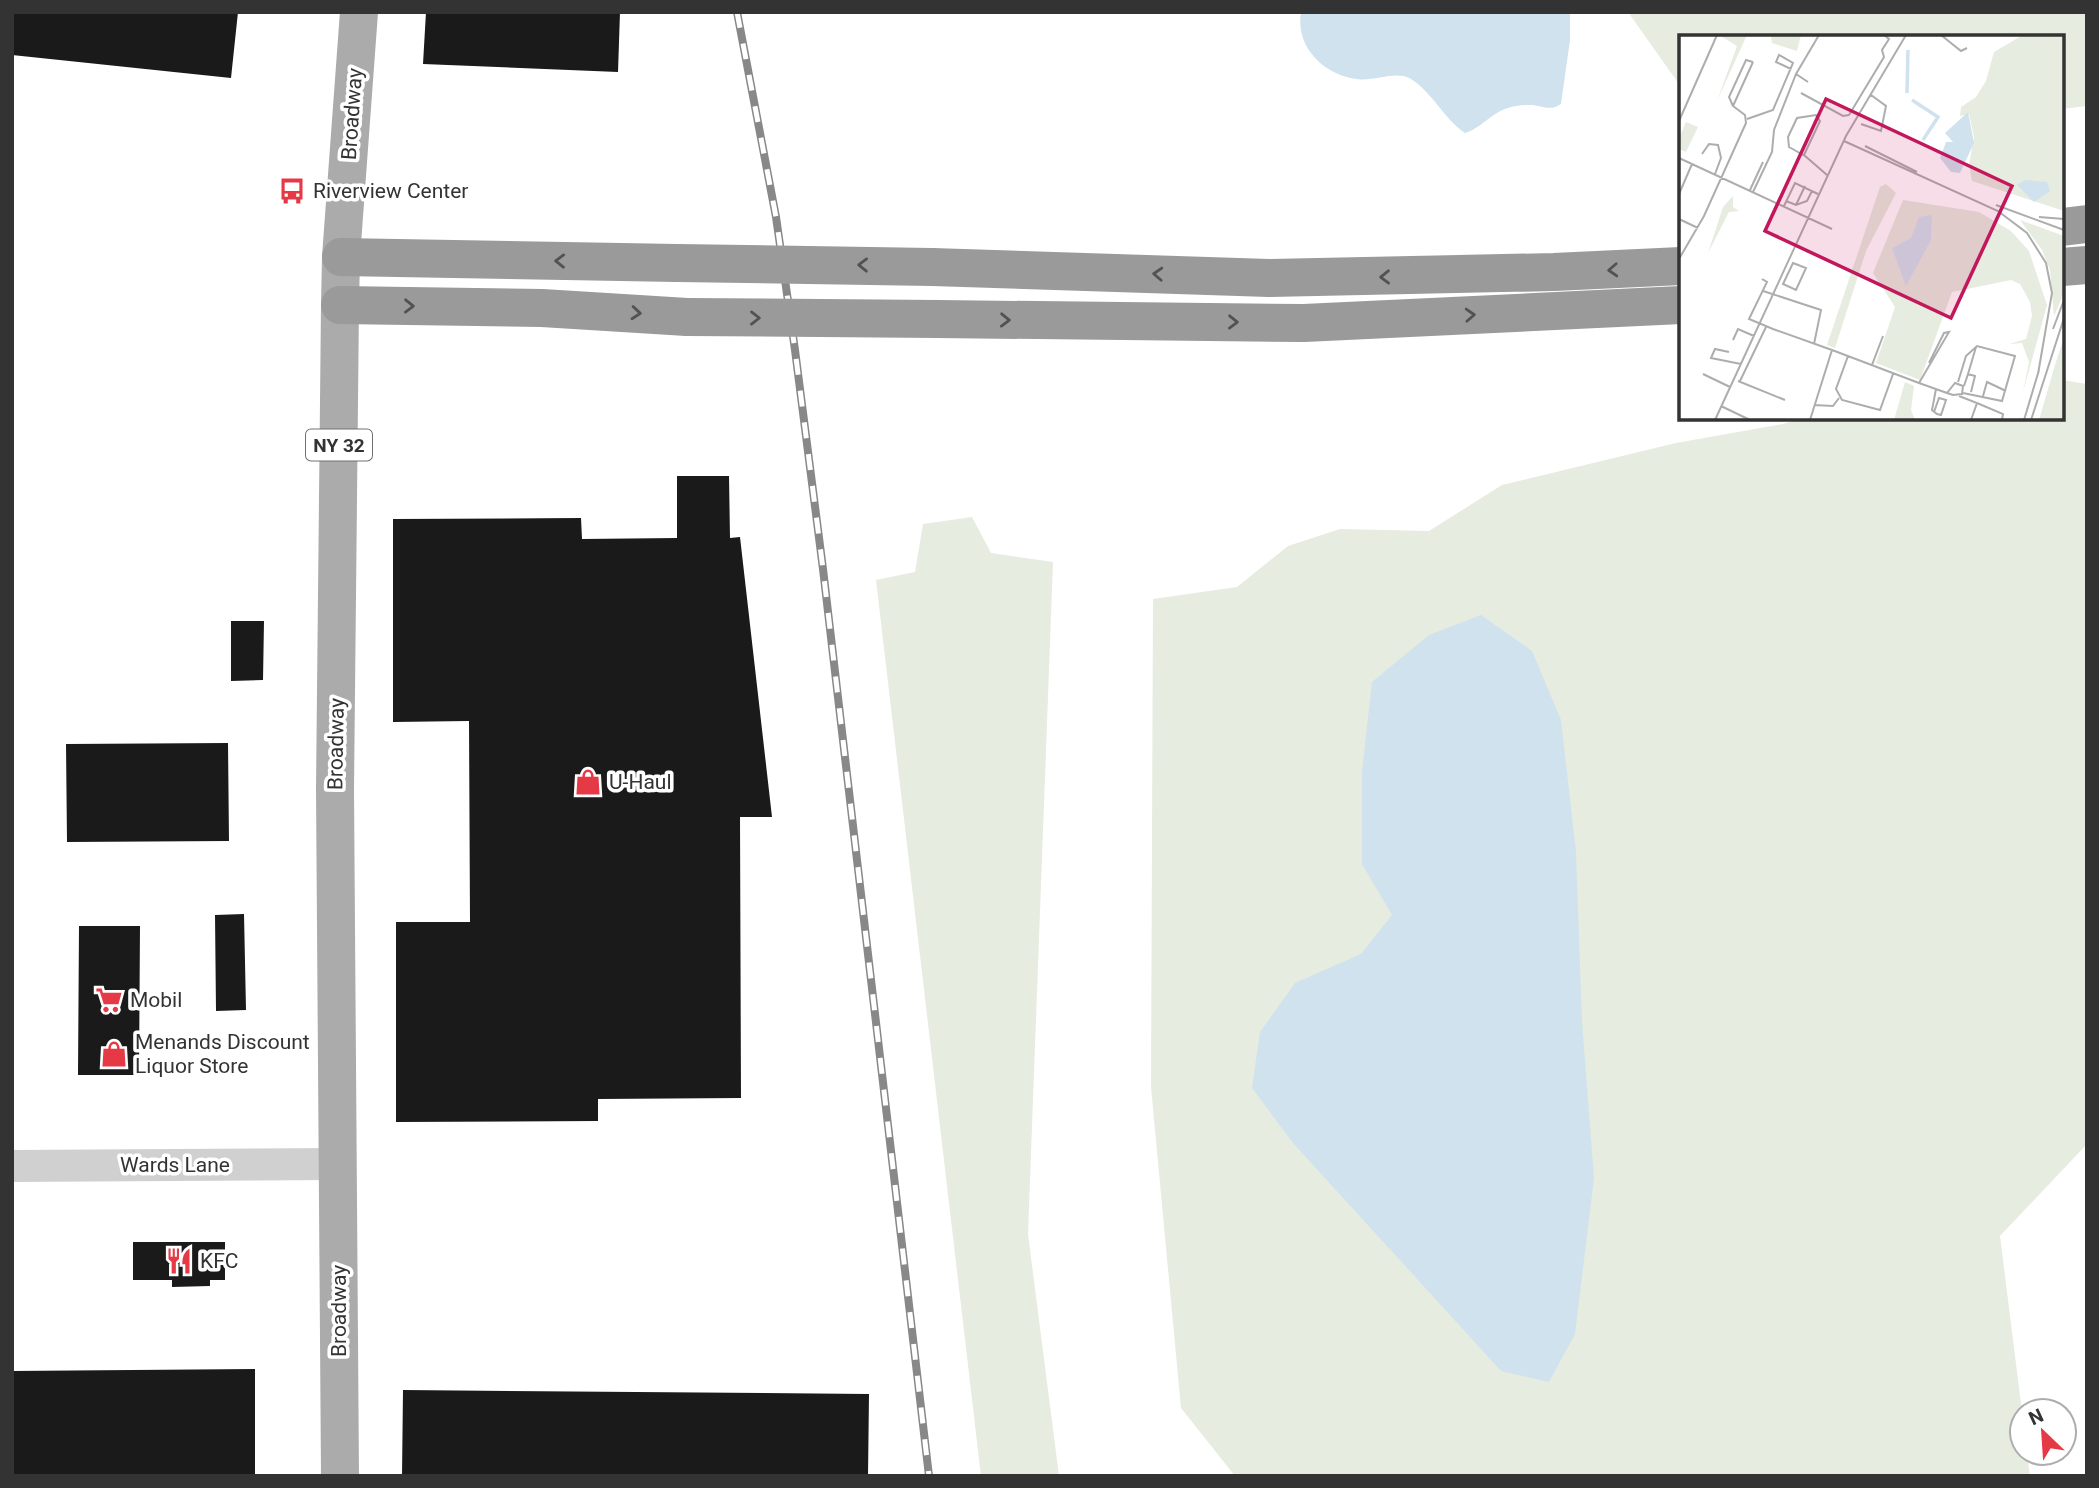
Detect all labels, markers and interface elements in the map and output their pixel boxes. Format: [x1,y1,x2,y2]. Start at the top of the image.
inset map [1679,35,2064,420]
street label: Broadway [337,67,367,161]
bus stop icon: Riverview Center [277,176,307,206]
place label: Riverview Center [313,179,468,203]
one-way arrow [554,253,565,269]
one-way arrow [858,258,869,273]
one-way arrow [1607,262,1618,277]
one-way arrow [1152,267,1163,282]
one-way arrow [1379,269,1390,284]
one-way arrow [403,298,414,313]
one-way arrow [631,305,642,320]
one-way arrow [1465,308,1476,323]
one-way arrow [750,310,761,325]
one-way arrow [1000,312,1011,328]
one-way arrow [1228,314,1238,330]
road number: NY 32 [306,430,372,460]
street label: Broadway [323,698,349,790]
shop icon: U-Haul [573,767,603,797]
place label: U-Haul [609,770,672,794]
supermarket icon: Mobil [94,985,124,1015]
place label: Mobil [130,988,182,1012]
place label: Menands Discount Liquor Store [135,1030,310,1078]
shop icon: Menands Discount Liquor Store [99,1039,129,1069]
street label: Wards Lane [120,1153,230,1177]
restaurant icon: KFC [164,1246,194,1276]
place label: KFC [200,1249,238,1273]
street label: Broadway [327,1265,351,1357]
north arrow [2008,1397,2078,1467]
text: N [2025,1404,2047,1430]

